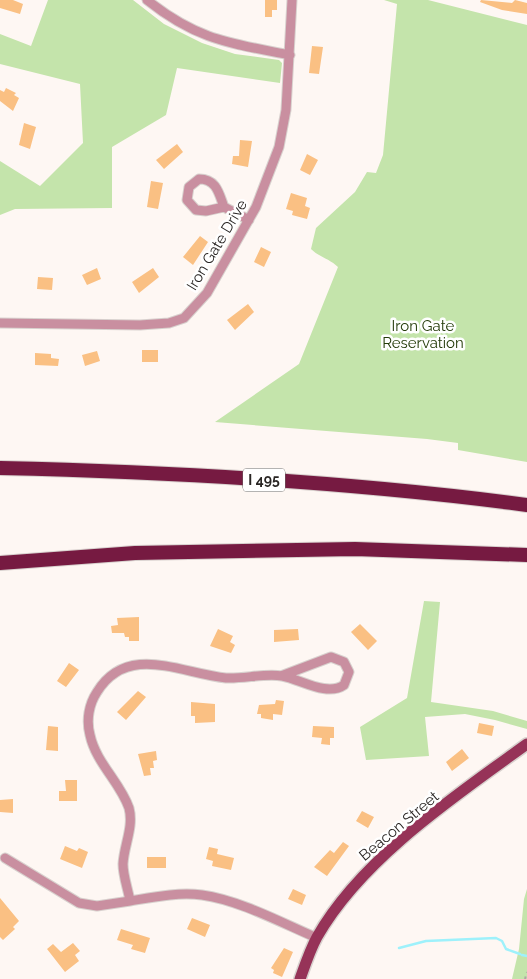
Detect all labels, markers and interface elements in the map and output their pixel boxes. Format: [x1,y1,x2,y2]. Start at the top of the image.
street label: Iron Gate Drive [183,196,251,294]
park label: Iron Gate Reservation [382,317,464,352]
road number: I 495 [243,468,285,492]
street label: Beacon Street [356,788,442,864]

